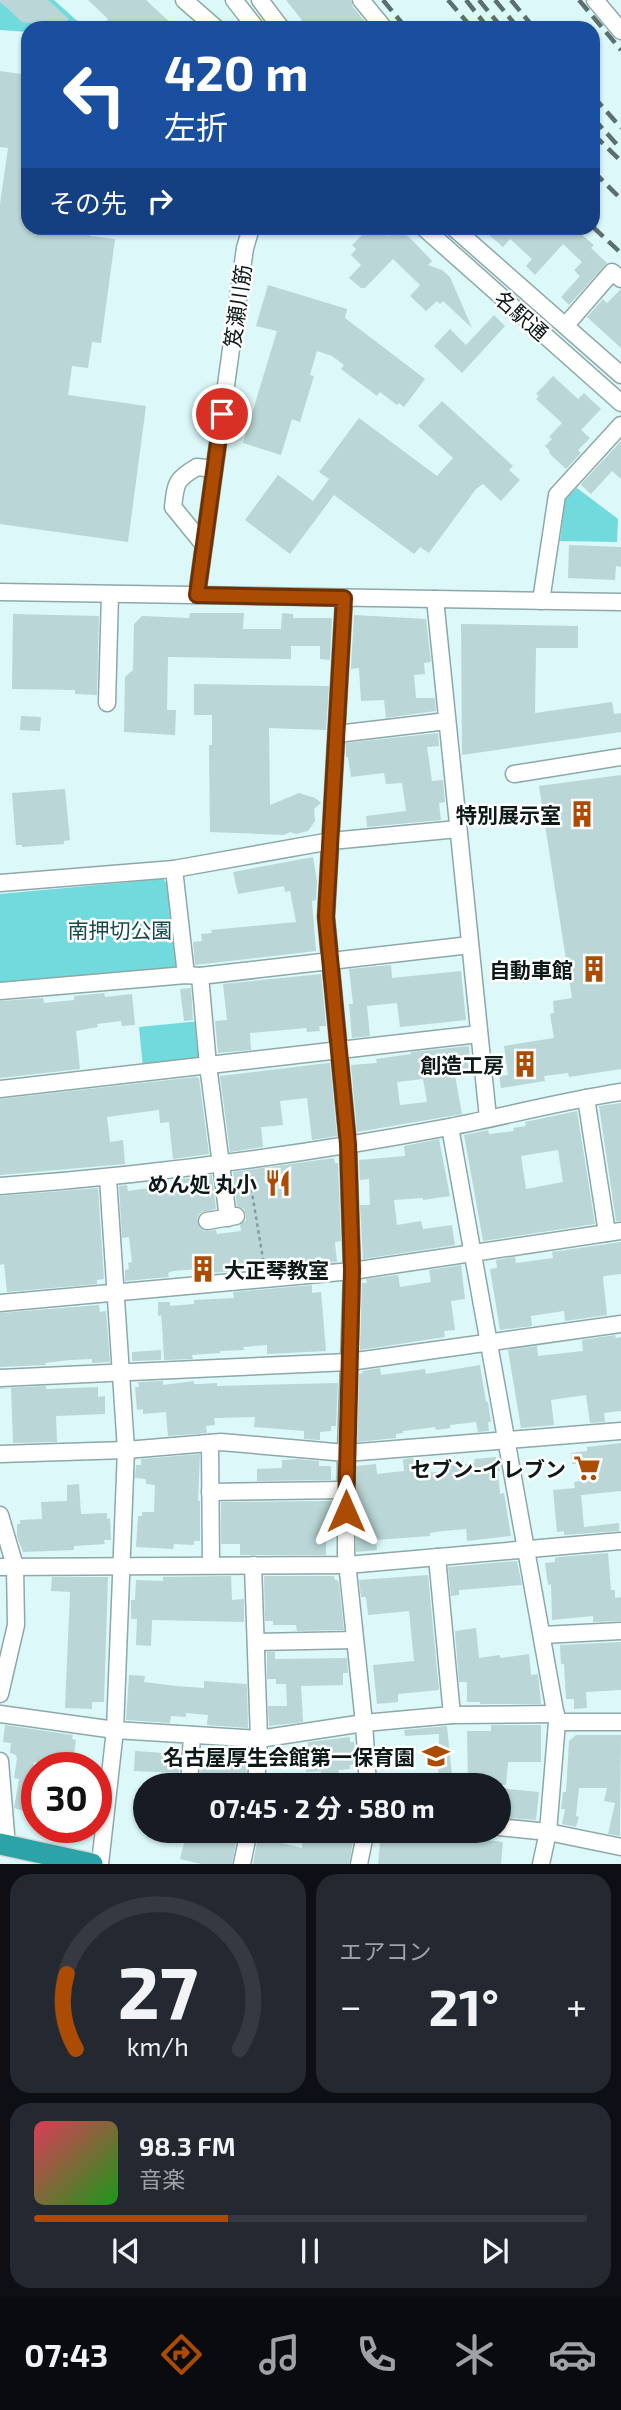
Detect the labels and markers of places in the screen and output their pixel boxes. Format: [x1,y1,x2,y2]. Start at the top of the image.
pin [192,384,252,444]
building icon: 特別展示室 [567,799,597,829]
place label: 特別展示室 [456,802,561,827]
building icon: 自動車館 [579,954,609,984]
place label: 自動車館 [489,957,573,982]
building icon: 創造工房 [510,1049,540,1079]
place label: 創造工房 [420,1052,504,1077]
restaurant icon: めん処 丸小 [263,1168,293,1198]
place label: めん処 丸小 [147,1171,257,1196]
building icon: 大正琴教室 [188,1254,218,1284]
place label: 大正琴教室 [224,1257,329,1282]
supermarket icon: セブン-イレブン [572,1453,602,1483]
place label: セブン-イレブン [410,1456,566,1481]
school or university icon: 名古屋厚生会館第一保育園 [421,1741,451,1771]
place label: 名古屋厚生会館第一保育園 [163,1744,415,1769]

